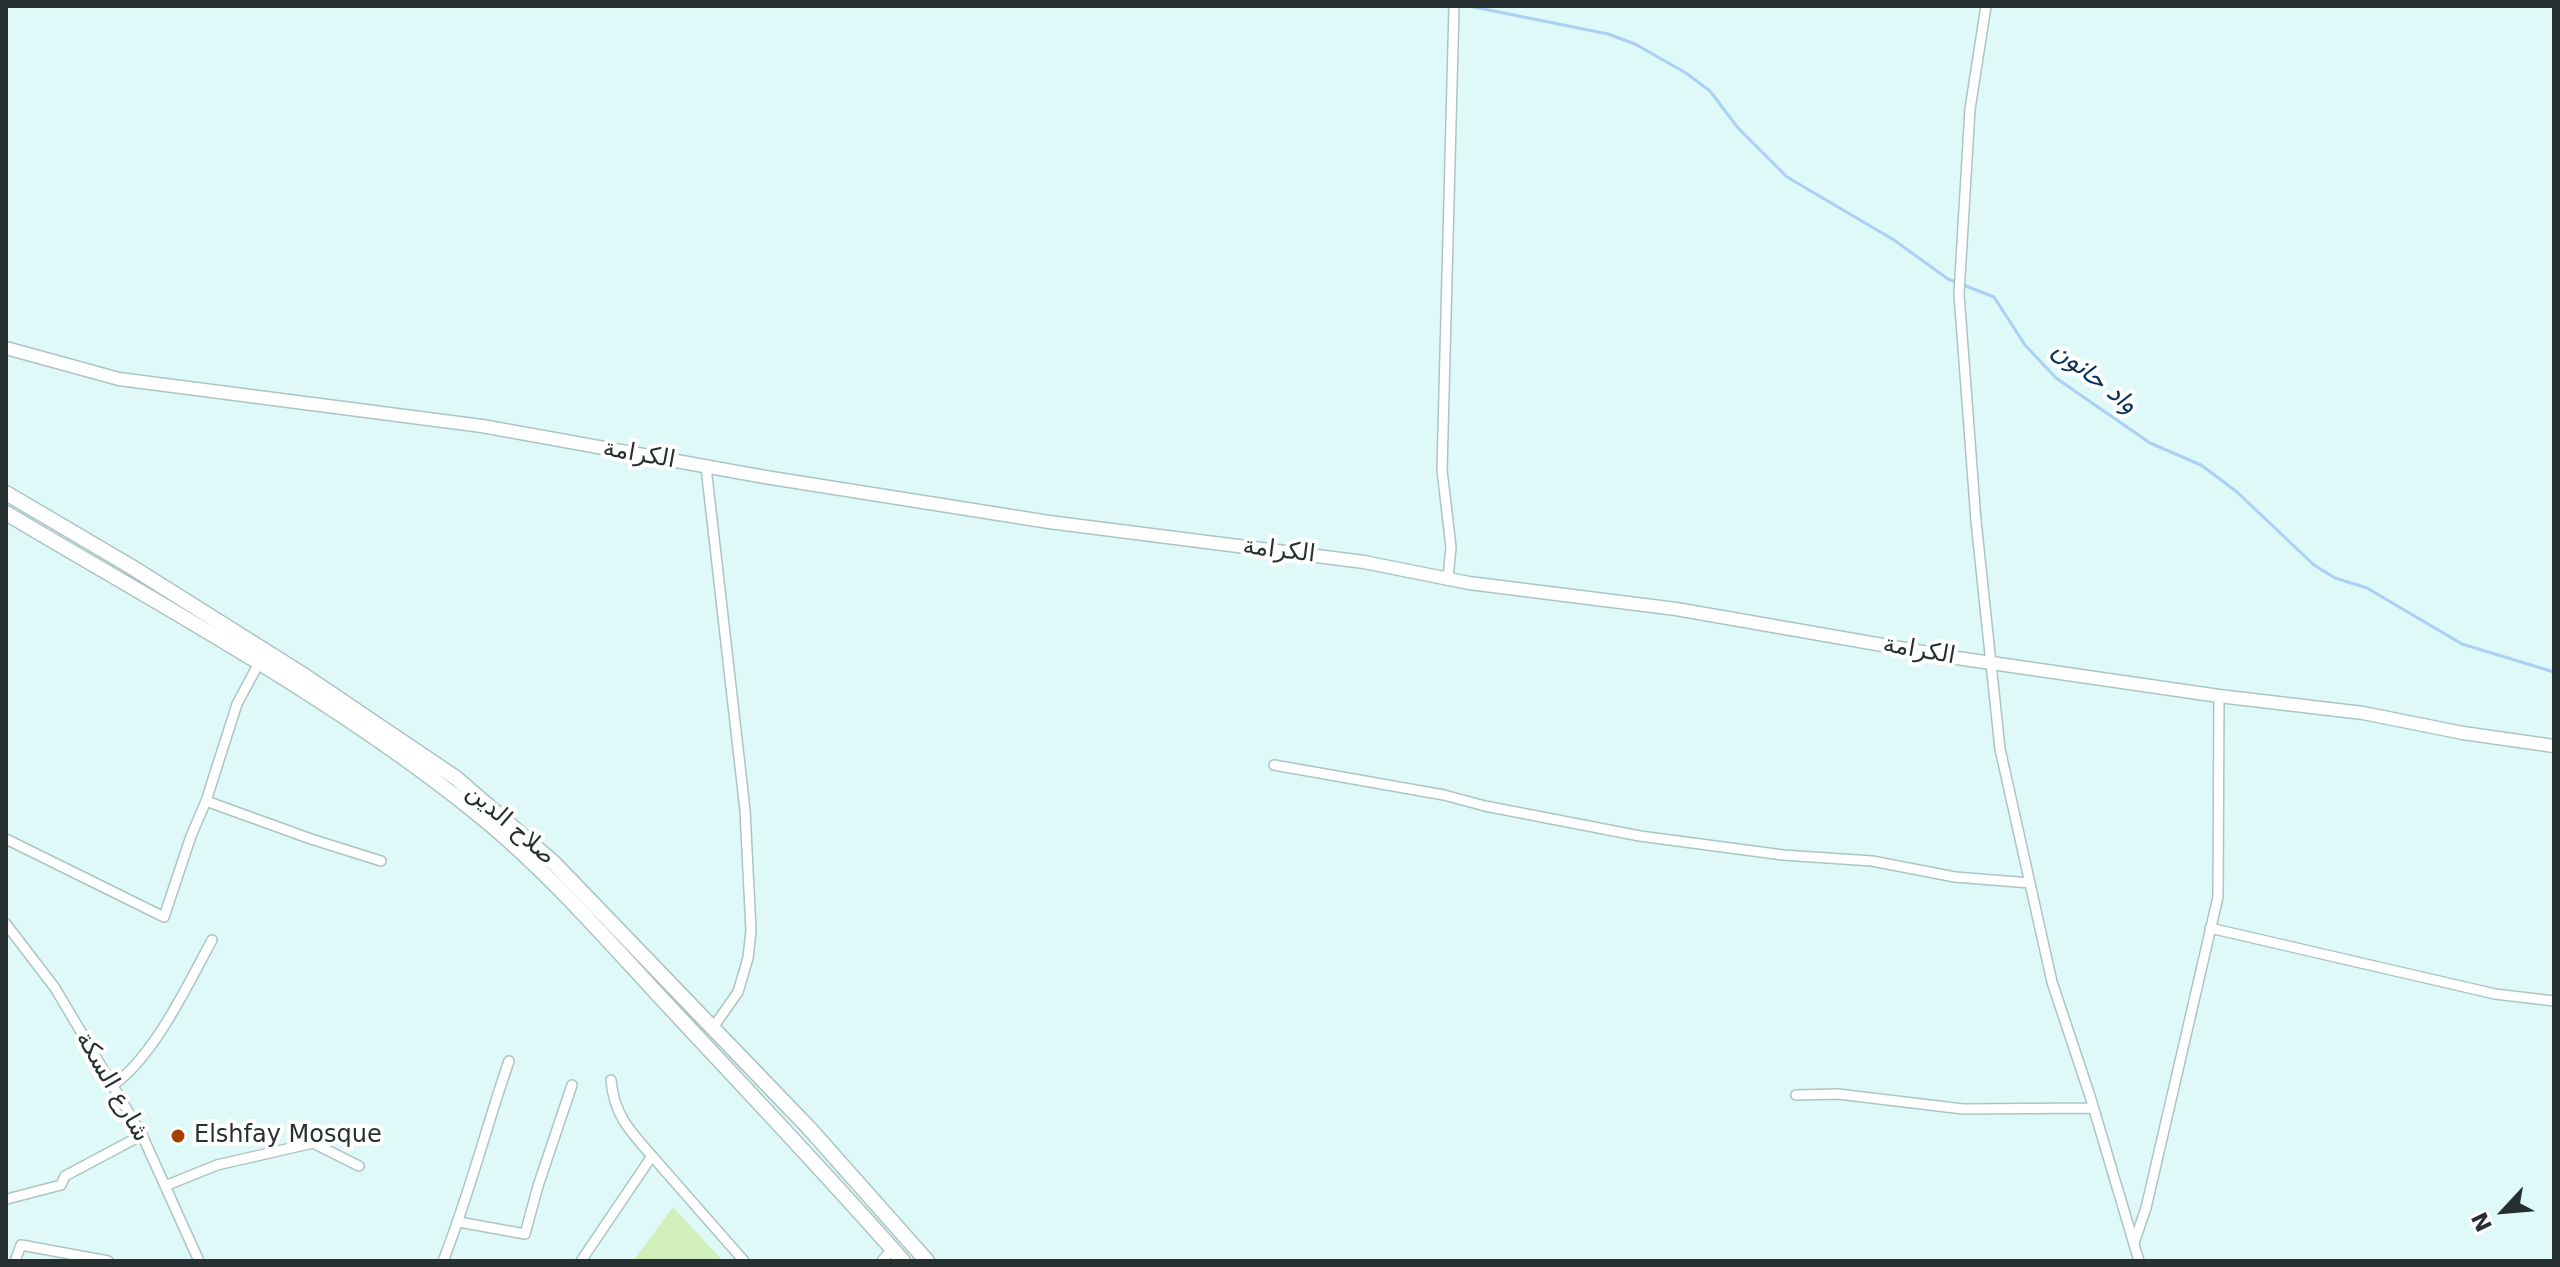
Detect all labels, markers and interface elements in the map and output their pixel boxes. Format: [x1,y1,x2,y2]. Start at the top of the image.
water label: واد حانون [2045,335,2143,421]
street label: الكرامة [601,434,677,476]
street label: الكرامة [1241,532,1317,570]
street label: الكرامة [1881,630,1957,672]
street label: صلاح الدين [459,778,561,872]
street label: شارع السكة [69,1027,155,1147]
place label: Elshfay Mosque [194,1122,382,1150]
marker: Elshfay Mosque [169,1127,187,1145]
north arrow [2464,1171,2544,1251]
text: N [2467,1208,2497,1236]

